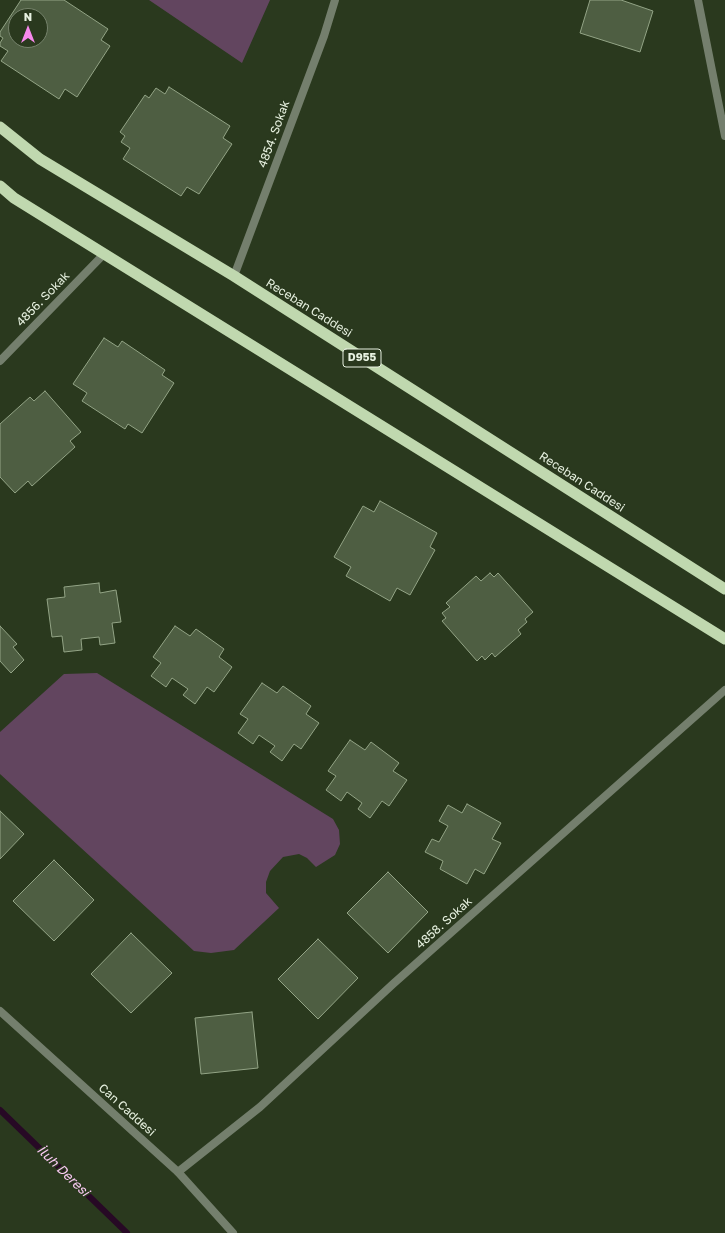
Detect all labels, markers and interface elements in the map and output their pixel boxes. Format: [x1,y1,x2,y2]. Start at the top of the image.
north arrow [8,8,48,48]
text: N [24,10,32,23]
street label: 4854. Sokak [255,98,293,170]
street label: 4856. Sokak [13,269,73,329]
street label: Receban Caddesi [263,276,355,340]
road number: D955 [343,349,381,367]
street label: Receban Caddesi [536,449,628,515]
street label: 4858. Sokak [413,894,475,952]
street label: Can Caddesi [96,1081,158,1139]
water label: İluh Deresi [34,1142,92,1200]

